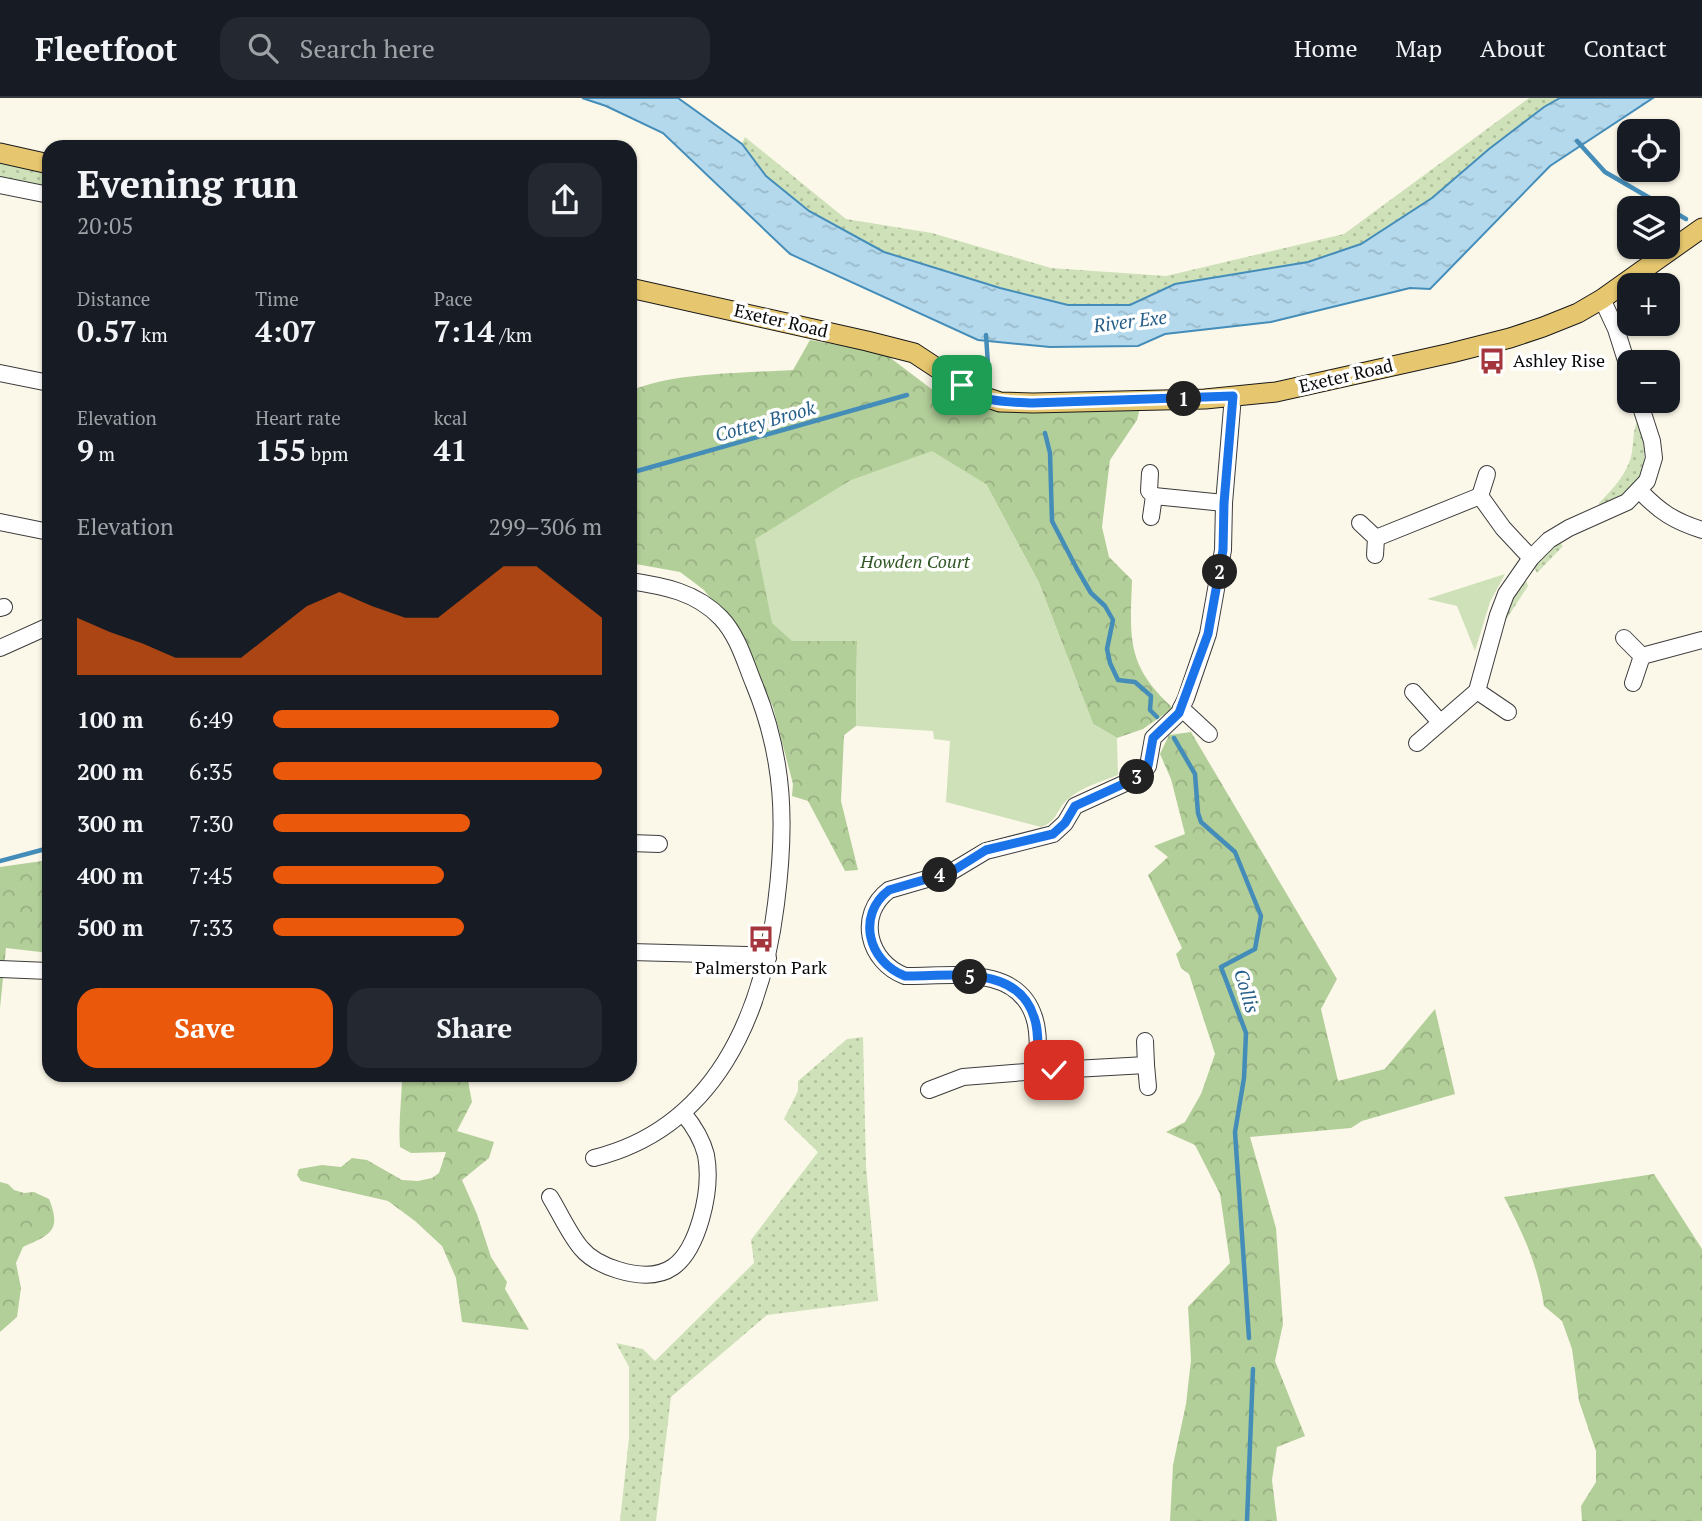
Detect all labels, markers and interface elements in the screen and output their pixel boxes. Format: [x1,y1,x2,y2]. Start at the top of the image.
search box [220,17,710,80]
text: Fleetfoot [35,27,178,70]
icon: search [244,29,282,67]
text: Search here [300,31,435,65]
text: Home [1294,32,1358,64]
text: Map [1396,32,1442,64]
text: About [1480,32,1546,64]
text: Contact [1584,32,1667,64]
map controls [1617,119,1680,413]
button: locate [1617,119,1680,182]
text: Evening run [77,159,298,209]
button: share [528,163,602,237]
button: layers [1617,196,1680,259]
text: 20:05 [77,210,134,241]
button: + [1617,273,1680,336]
text: Distance [77,286,150,311]
text: Time [255,286,299,311]
text: Pace [434,286,473,311]
street label: Exeter Road [732,298,831,342]
water label: River Exe [1091,304,1168,338]
text: 0.57 [77,311,137,351]
text: 4:07 [255,311,316,351]
text: 7:14 [434,311,495,351]
text: km [137,322,168,347]
text: /km [495,322,532,347]
bus stop icon: Ashley Rise [1477,346,1507,376]
place label: Ashley Rise [1513,348,1605,372]
button: − [1617,350,1680,413]
street label: Exeter Road [1296,353,1395,397]
pin [932,355,992,415]
icon: arrive [943,366,981,404]
pin: 1 [1166,382,1202,416]
text: 1 [1178,386,1189,411]
water label: Cottey Brook [712,394,819,447]
text: Elevation [77,405,157,430]
text: Heart rate [255,405,341,430]
text: kcal [434,405,467,430]
text: 9 [77,430,94,470]
text: 155 [255,430,306,470]
text: 41 [434,430,468,470]
text: m [94,441,115,466]
text: bpm [306,441,348,466]
text: Elevation [77,511,174,542]
text: 299–306 m [489,511,602,542]
park label: Howden Court [859,549,971,573]
pin: 2 [1202,554,1238,589]
text: 2 [1214,559,1225,584]
text: 100 m [77,704,143,735]
text: 6:49 [189,704,233,735]
text: 200 m [77,756,143,787]
text: 6:35 [189,756,233,787]
pin: 3 [1120,760,1154,794]
text: 3 [1131,764,1142,789]
text: 300 m [77,808,143,839]
text: 7:30 [189,808,233,839]
pin: 4 [922,858,958,892]
text: 400 m [77,860,143,891]
text: 7:45 [189,860,233,891]
text: 4 [934,862,945,887]
text: 500 m [77,912,143,943]
text: 7:33 [189,912,233,943]
bus stop icon: Palmerston Park [746,924,776,954]
place label: Palmerston Park [695,955,828,979]
pin: 5 [953,960,988,994]
text: 5 [964,964,975,989]
water label: Collis [1229,966,1266,1016]
button: Save [77,988,333,1068]
button: Share [347,988,602,1068]
pin [1024,1040,1084,1100]
icon: check [1035,1051,1073,1089]

